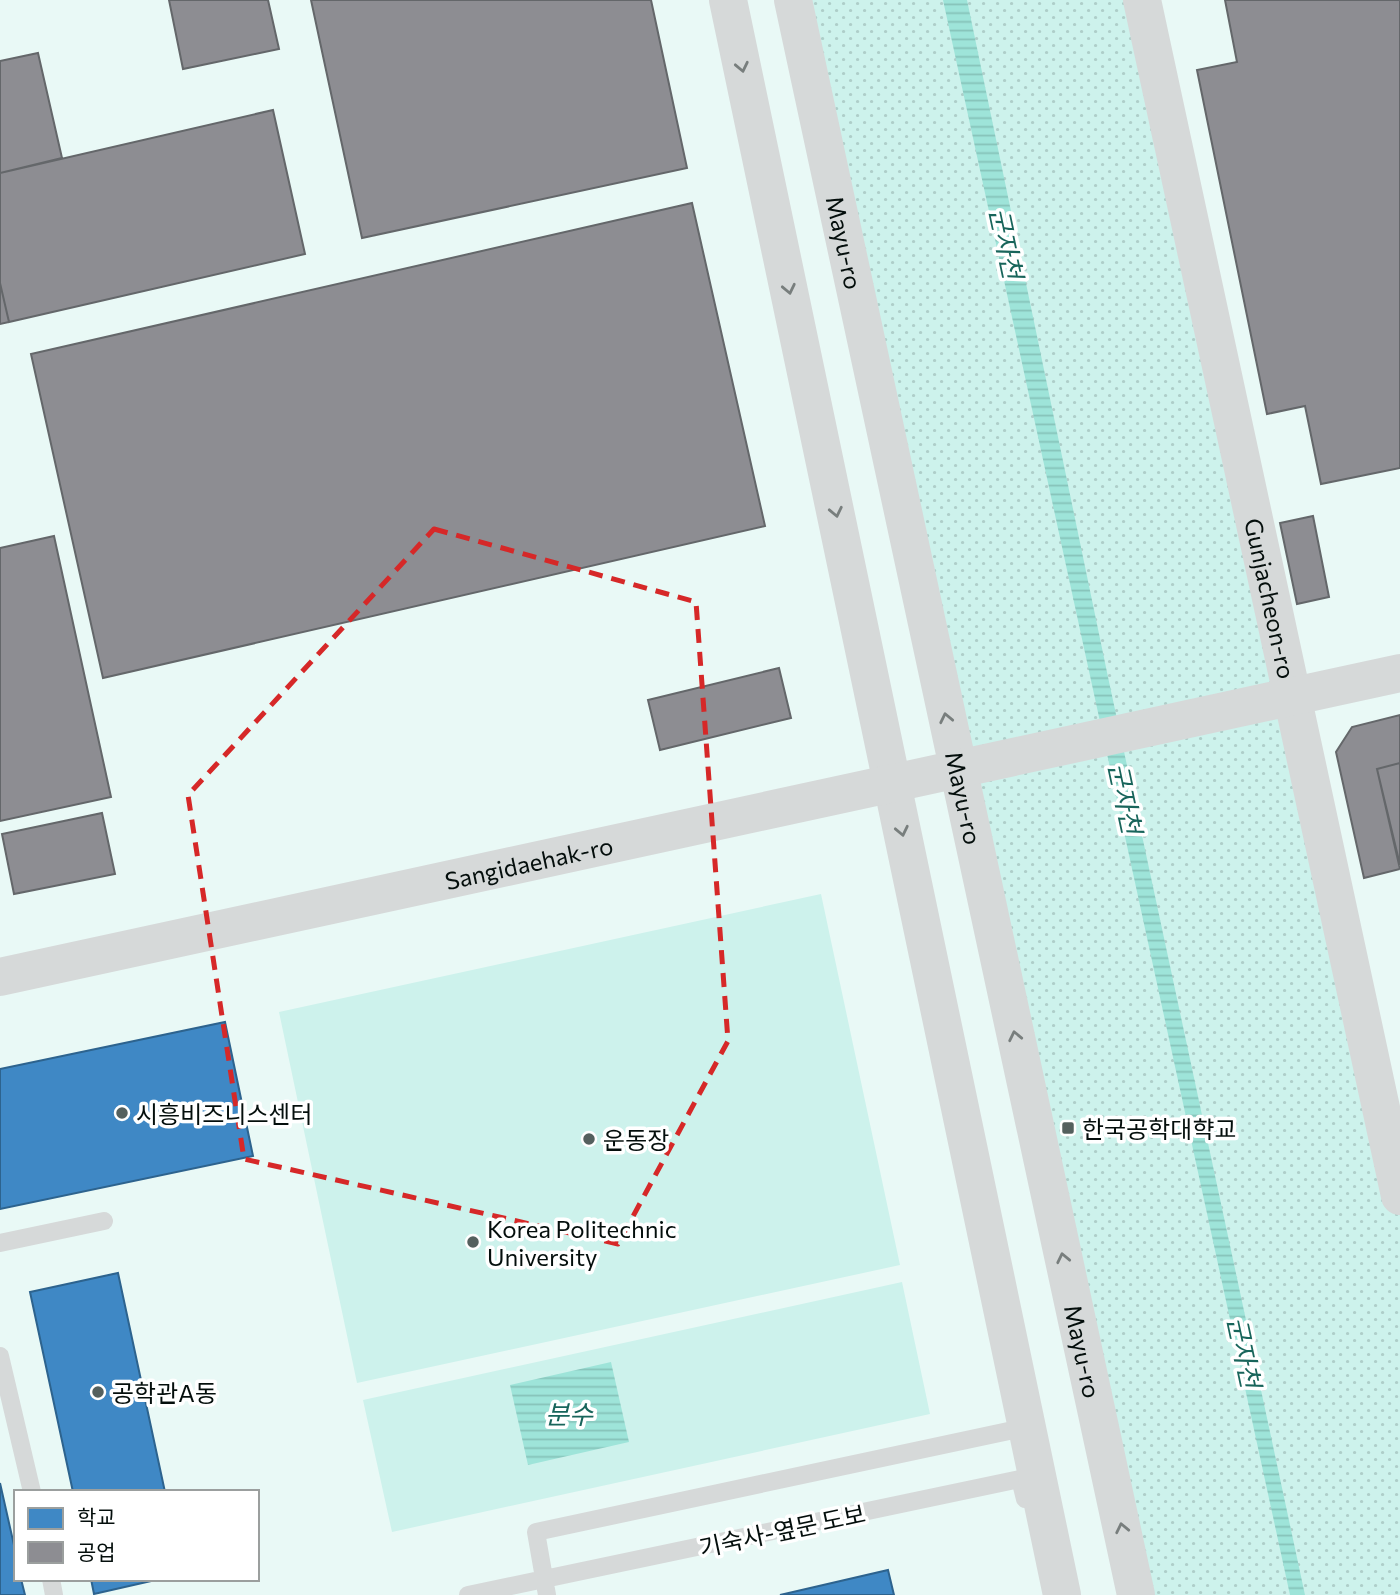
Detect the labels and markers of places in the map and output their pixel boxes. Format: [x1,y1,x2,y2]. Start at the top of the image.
place label: 시흥비즈니스센터 [136,1099,313,1128]
marker: 시흥비즈니스센터 [114,1105,130,1121]
place label: 한국공학대햑교 [1082,1114,1237,1143]
marker: 한국공학대햑교 [1060,1120,1076,1136]
place label: 운동장 [603,1125,669,1154]
marker: 운동장 [581,1131,597,1147]
place label: Korea Politechnic University [487,1214,677,1271]
marker: Korea Politechnic University [465,1234,481,1250]
place label: 공학관A동 [112,1378,217,1407]
marker: 공학관A동 [90,1384,106,1400]

